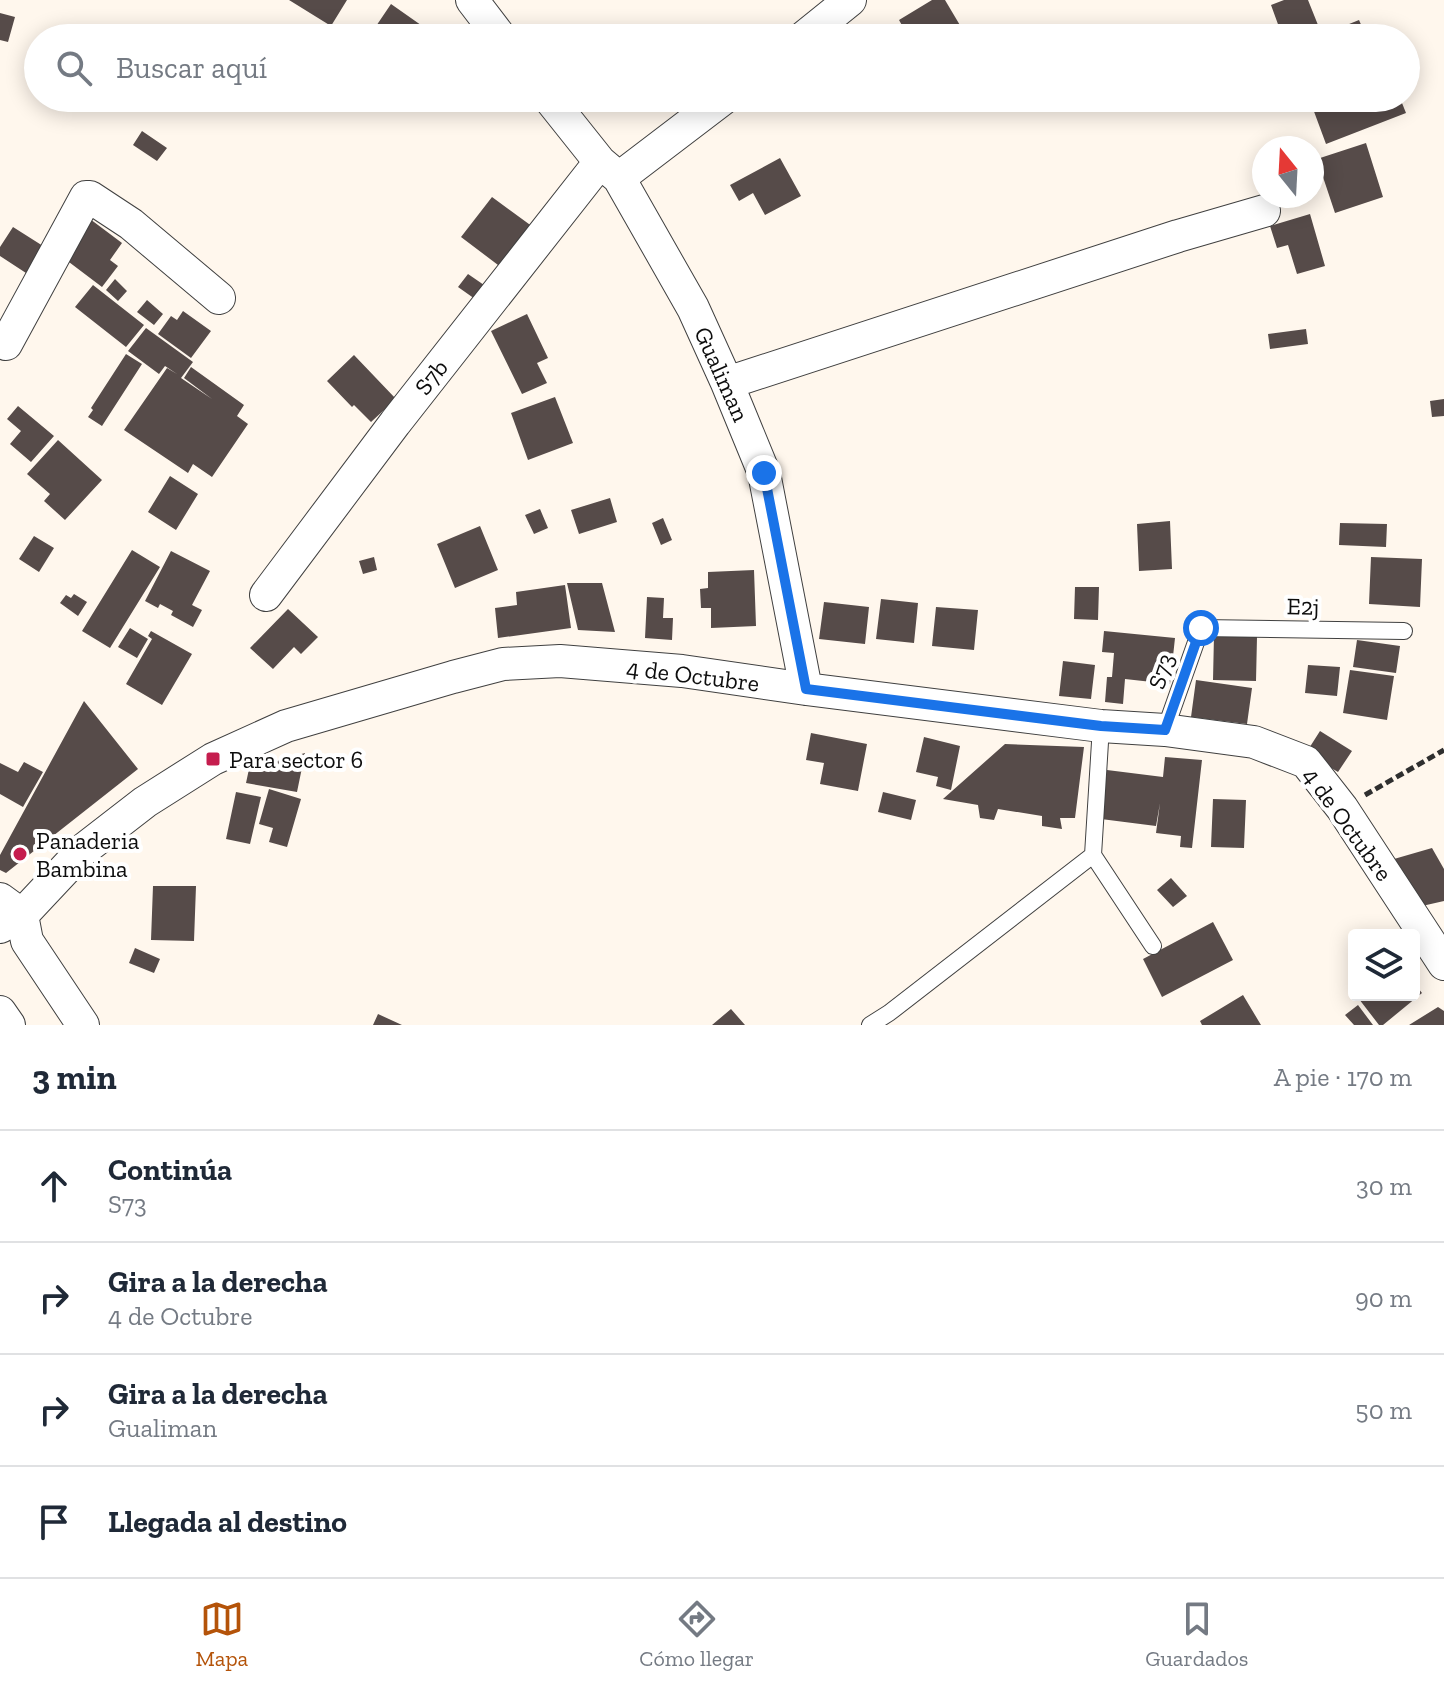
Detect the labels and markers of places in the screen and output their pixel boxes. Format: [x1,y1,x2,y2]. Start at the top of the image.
place label: Para sector 6 [229,745,363,774]
marker: Para sector 6 [204,750,222,768]
place label: Panaderia Bambina [36,826,140,883]
marker: Panaderia Bambina [11,845,29,863]

